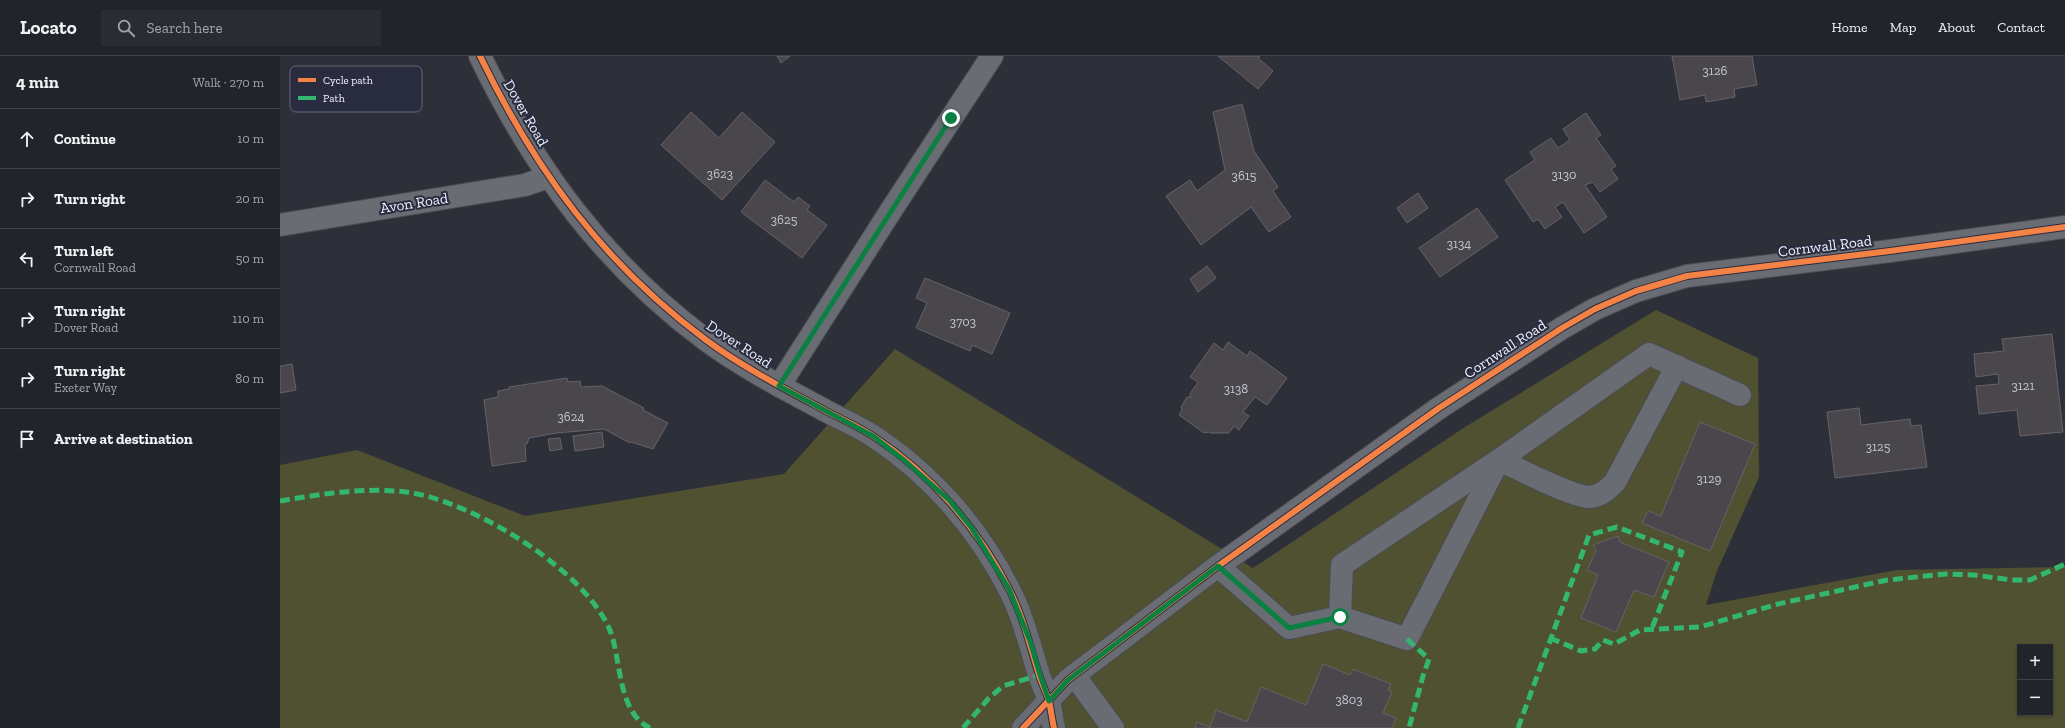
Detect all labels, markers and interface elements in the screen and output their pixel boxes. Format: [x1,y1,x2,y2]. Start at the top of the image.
search box [101,10,381,46]
text: Locato [20,16,77,39]
icon: search [115,17,137,39]
text: Search here [147,19,223,37]
text: Home [1832,19,1868,36]
text: Map [1890,19,1916,36]
text: About [1938,19,1975,36]
text: Contact [1997,19,2045,36]
house number: 3126 [1703,63,1728,78]
legend [290,66,422,112]
text: 4 min [16,72,59,92]
text: Cycle path [323,74,374,87]
text: Walk · 270 m [193,75,264,90]
street label: Dover Road [500,76,553,150]
text: Path [323,92,346,105]
route end [942,109,960,127]
icon: ahead [16,128,38,150]
text: Continue [54,130,116,148]
text: 10 m [237,131,264,146]
house number: 3623 [707,166,733,181]
house number: 3130 [1551,167,1577,182]
house number: 3615 [1232,168,1257,183]
icon: right [16,188,38,210]
street label: Avon Road [379,189,450,217]
text: Turn right [54,190,125,208]
text: 20 m [236,191,264,206]
house number: 3625 [771,212,798,227]
street label: Cornwall Road [1777,231,1874,261]
house number: 3134 [1447,236,1471,251]
text: Turn left [54,242,114,260]
icon: left [16,248,38,270]
text: 50 m [236,251,264,266]
text: Cornwall Road [54,260,136,275]
text: Turn right [54,302,125,320]
icon: right [16,308,38,330]
text: 110 m [232,311,264,326]
house number: 3703 [950,314,976,329]
street label: Cornwall Road [1461,315,1550,382]
street label: Dover Road [703,316,776,372]
text: Dover Road [54,320,118,335]
text: Turn right [54,362,125,380]
icon: right [16,368,38,390]
text: 80 m [235,371,264,386]
house number: 3121 [2011,378,2035,393]
text: Exeter Way [54,380,117,395]
house number: 3138 [1224,381,1248,396]
house number: 3624 [558,409,584,424]
icon: arrive [16,428,38,450]
text: Arrive at destination [54,430,193,448]
house number: 3125 [1866,439,1891,454]
house number: 3129 [1697,471,1722,486]
route start [1331,608,1349,626]
map controls [2017,644,2053,716]
button: + [2017,644,2053,680]
button: − [2017,680,2053,716]
house number: 3803 [1335,692,1363,707]

